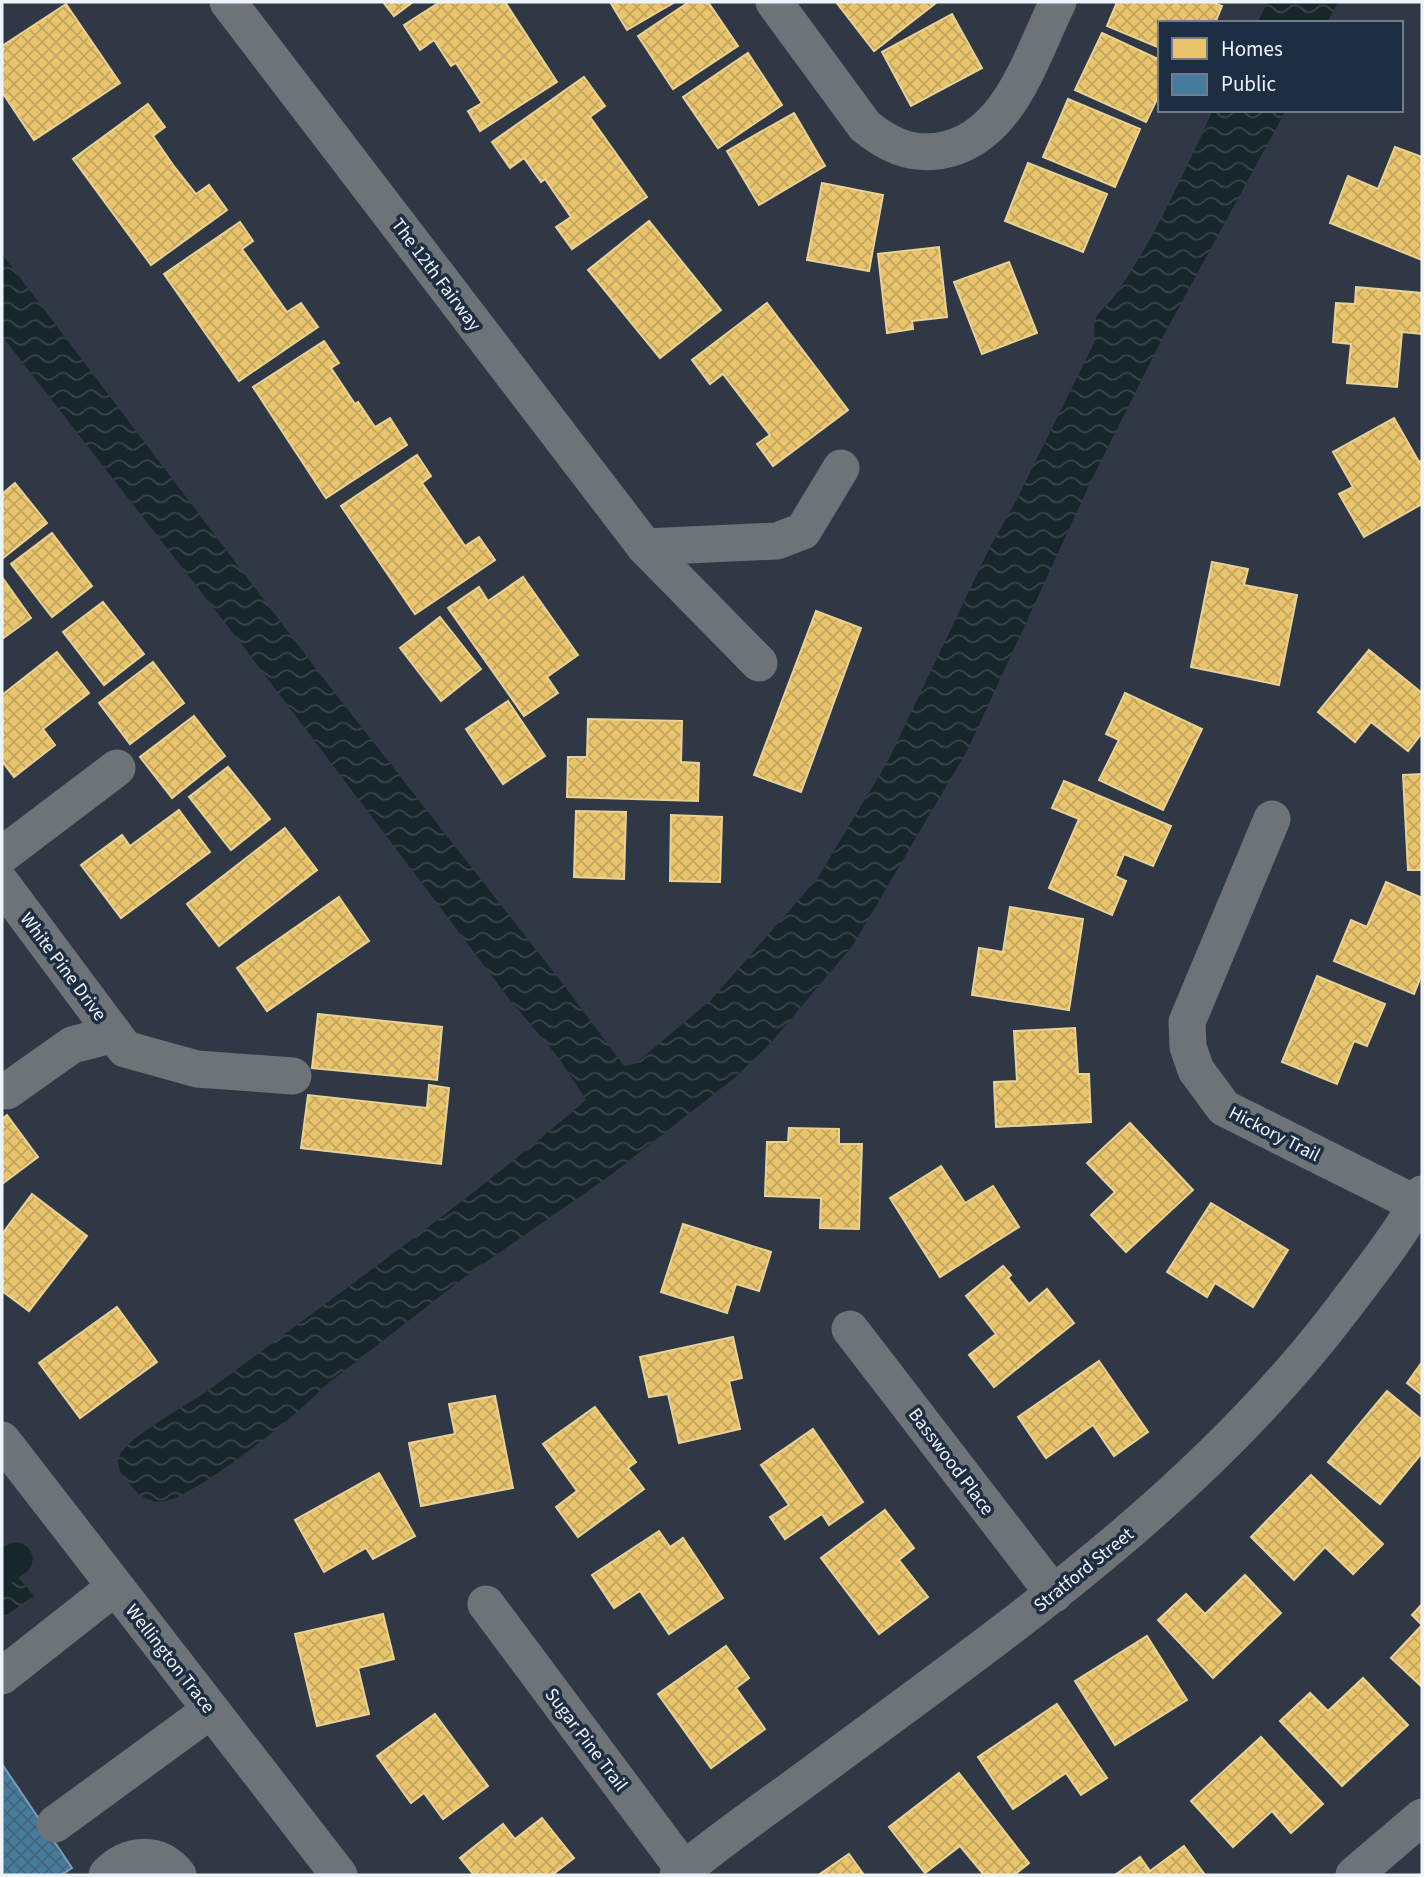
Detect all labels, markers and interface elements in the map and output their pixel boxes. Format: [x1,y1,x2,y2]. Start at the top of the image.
legend [1158,21,1403,112]
text: Homes [1221,34,1283,64]
text: Public [1221,69,1276,99]
street label: The 12th Fairway [384,213,487,337]
street label: White Pine Drive [13,907,113,1027]
street label: Hickory Trail [1224,1100,1325,1169]
street label: Basswood Place [901,1403,1000,1521]
street label: Stratford Street [1028,1521,1140,1619]
street label: Wellington Trace [119,1599,221,1719]
street label: Sugar Pine Trail [538,1683,634,1797]

